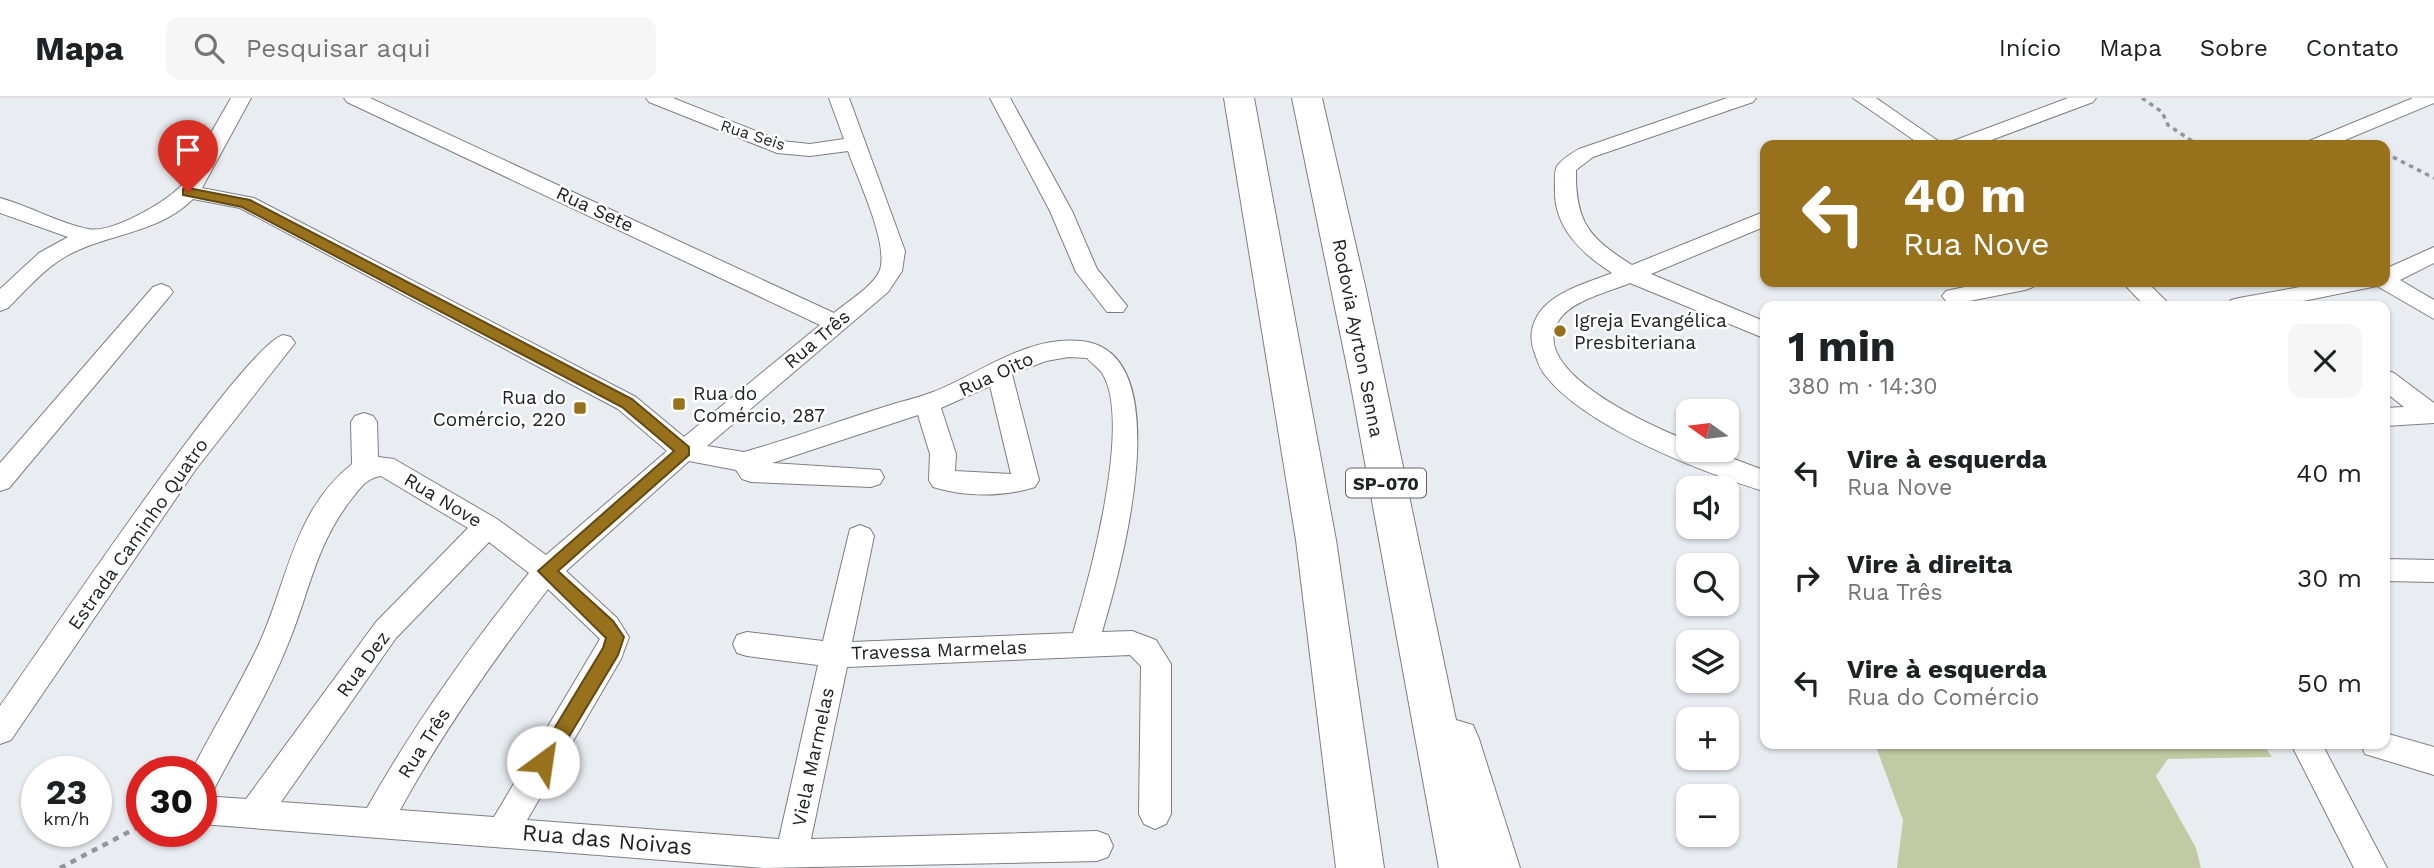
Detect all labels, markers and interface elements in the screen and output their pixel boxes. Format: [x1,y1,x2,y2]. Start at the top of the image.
search box [166,17,656,80]
text: Mapa [35,29,124,68]
icon: search [190,29,228,67]
text: Pesquisar aqui [246,33,431,63]
text: Início [1999,34,2061,62]
text: Mapa [2099,34,2162,62]
text: Sobre [2200,34,2268,62]
text: Contato [2306,34,2399,62]
street label: Rua Seis [718,116,788,154]
pin [158,120,218,192]
icon: arrive [169,131,207,169]
text: 40 m [1903,166,2026,224]
icon: left [1788,168,1879,259]
street label: Rua Sete [553,181,637,237]
text: Rua Nove [1903,225,2050,263]
street label: Rodovia Ayrton Senna [1327,237,1389,439]
street label: Rua Três [779,305,855,373]
place label: Igreja Evangélica Presbiteriana [1574,309,1727,354]
text: 1 min [1788,322,1896,371]
marker: Igreja Evangélica Presbiteriana [1552,323,1568,339]
button: close [2288,324,2362,398]
street label: Rua Oito [955,347,1037,401]
text: 380 m · 14:30 [1788,373,1938,400]
place label: Rua do Comércio, 287 [693,382,825,427]
place label: Rua do Comércio, 220 [433,386,566,431]
marker: Rua do Comércio, 287 [671,396,687,412]
north arrow [1676,399,1740,462]
map controls [1676,399,1739,847]
marker: Rua do Comércio, 220 [572,400,588,416]
street label: Estrada Caminho Quatro [63,434,213,634]
text: Vire à esquerda [1847,444,2047,474]
icon: left [1788,454,1826,492]
text: 40 m [2296,458,2362,488]
street label: Rua Nove [400,468,486,532]
road number: SP-070 [1346,468,1426,498]
text: Rua Nove [1847,474,1952,501]
button: sound [1676,476,1739,539]
text: Vire à direita [1847,549,2012,579]
button: search [1676,553,1739,616]
icon: right [1788,559,1826,597]
text: 30 m [2297,563,2362,593]
text: Rua Três [1847,579,1943,606]
street label: Rua Dez [331,627,395,701]
button: layers [1676,630,1739,693]
street label: Travessa Marmelas [851,635,1027,665]
text: Vire à esquerda [1847,654,2047,684]
icon: left [1788,664,1826,702]
text: 50 m [2297,668,2362,698]
text: Rua do Comércio [1847,684,2039,711]
street label: Viela Marmelas [787,686,839,828]
street label: Rua Três [393,704,455,782]
button: + [1676,707,1739,770]
position arrow [506,725,580,799]
speed limit sign: 30 [126,756,217,847]
text: 23 [46,771,87,813]
button: − [1676,784,1739,847]
text: km/h [43,808,90,829]
street label: Rua das Noivas [521,819,693,861]

